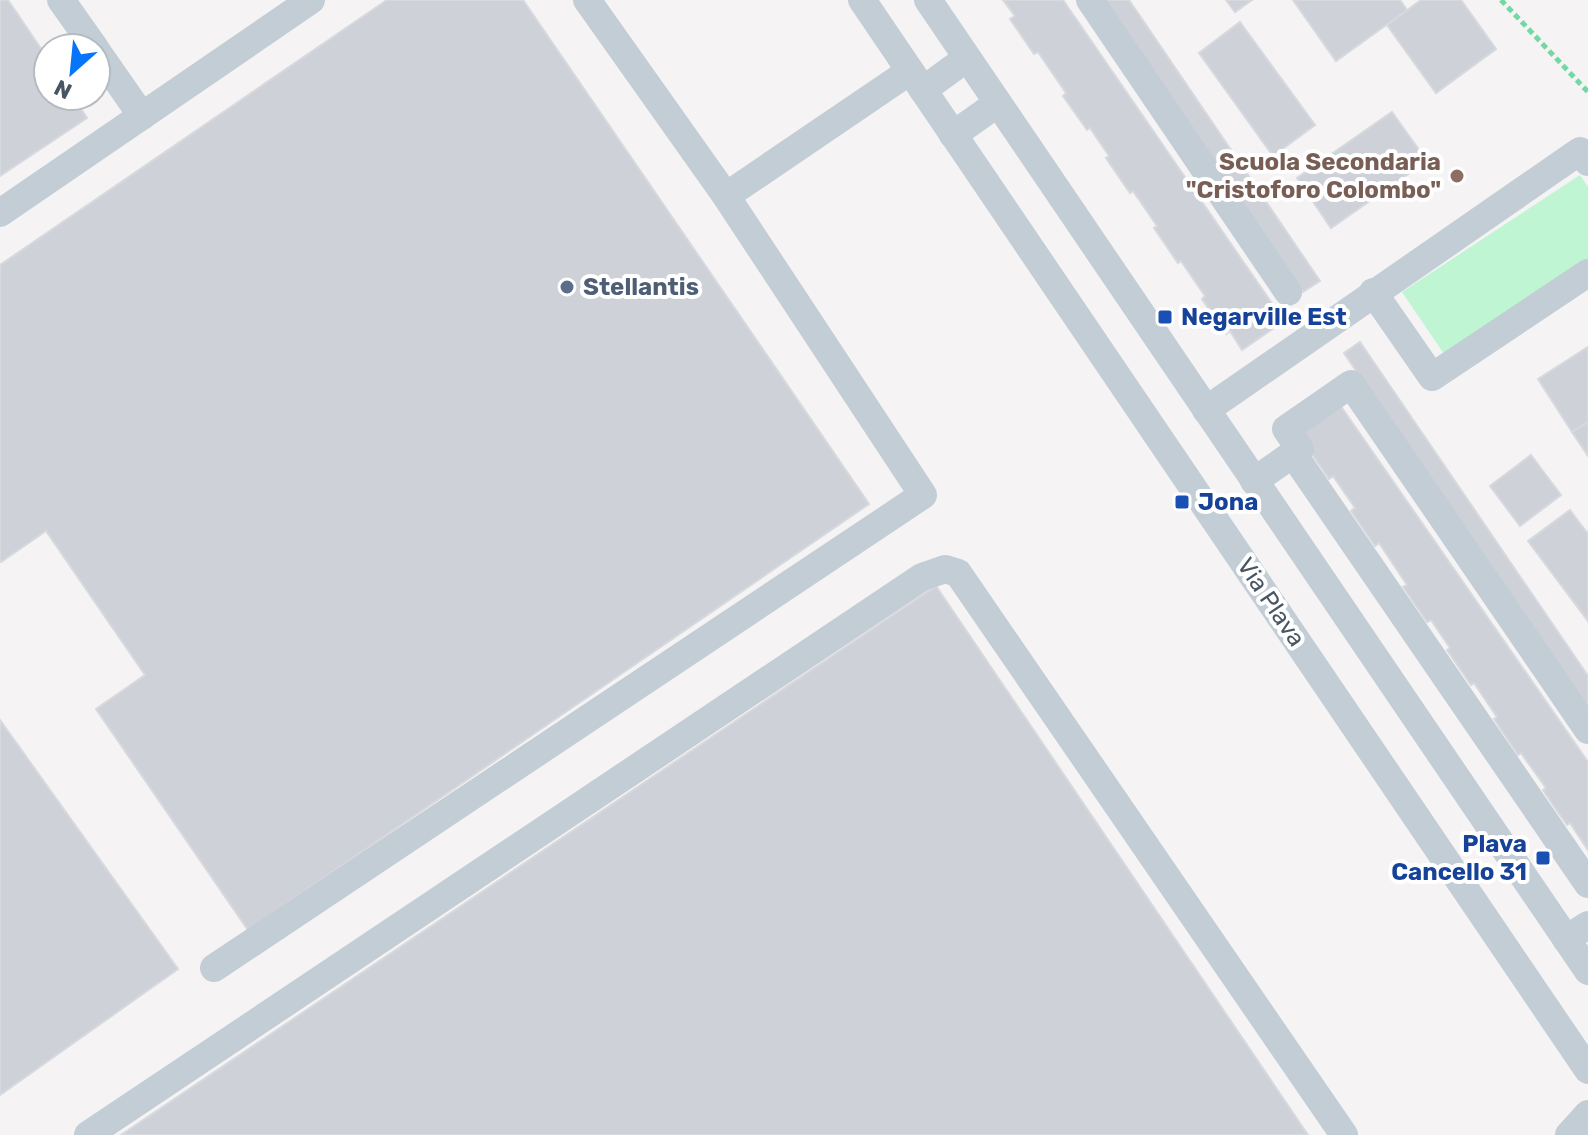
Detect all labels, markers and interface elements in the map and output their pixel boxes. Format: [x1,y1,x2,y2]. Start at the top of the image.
north arrow [32,32,112,112]
text: N [50,74,76,105]
place label: Scuola Secondaria "Cristoforo Colombo" [1186,148,1441,204]
marker: Scuola Secondaria "Cristoforo Colombo" [1448,167,1466,185]
place label: Stellantis [583,273,699,301]
marker: Stellantis [558,278,576,296]
place label: Negarville Est [1181,303,1347,331]
marker: Negarville Est [1156,308,1174,326]
place label: Jona [1198,488,1258,516]
marker: Jona [1173,493,1191,511]
street label: Via Plava [1231,552,1311,652]
place label: Plava Cancello 31 [1391,830,1527,886]
marker: Plava Cancello 31 [1534,849,1552,867]

